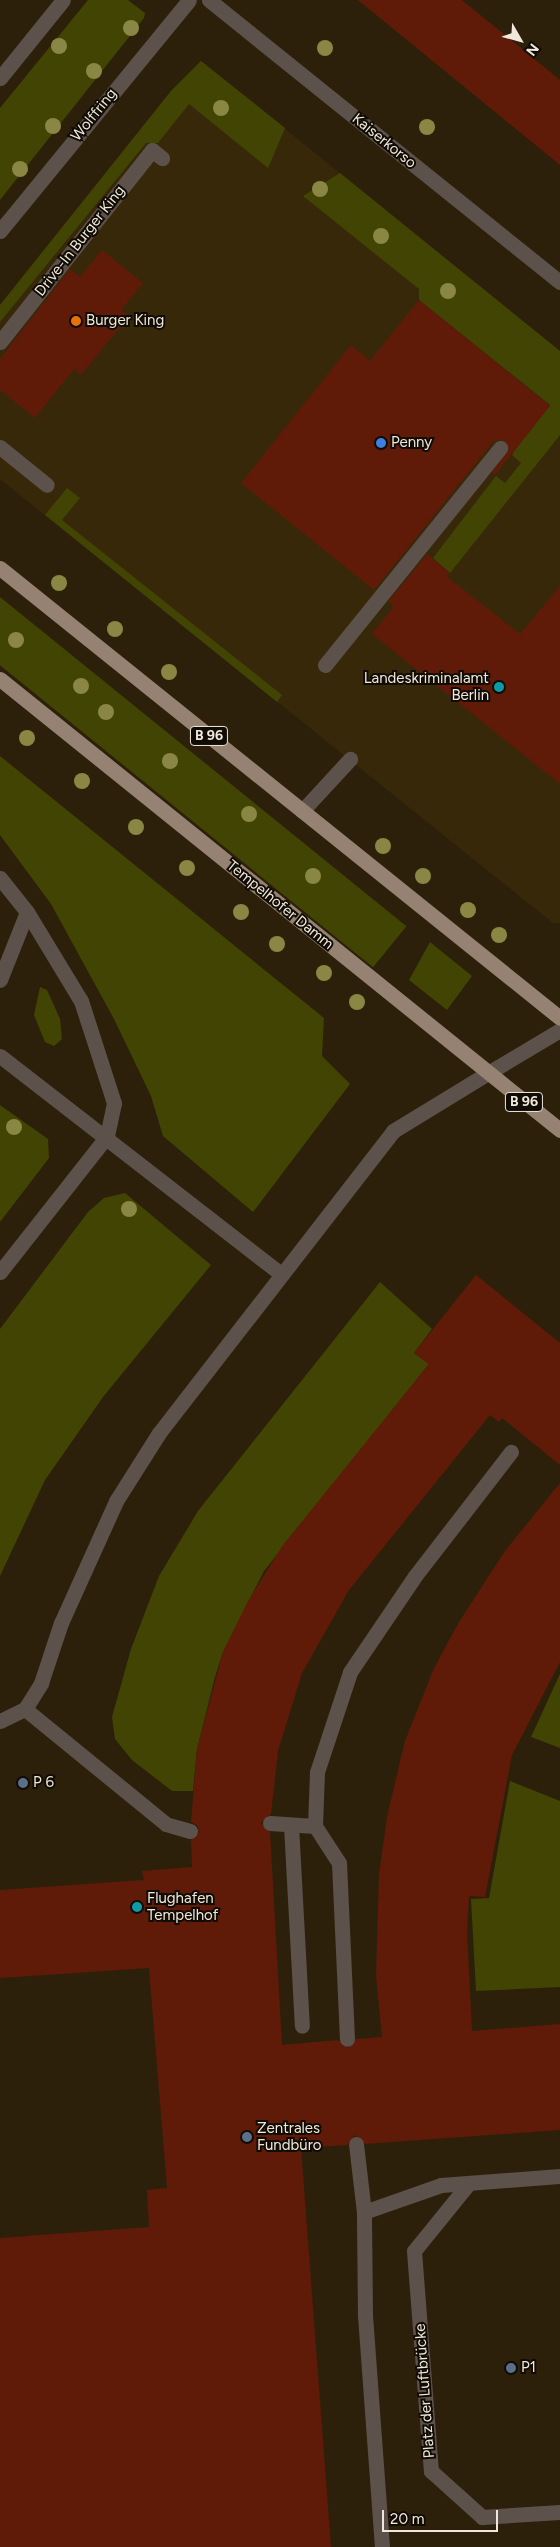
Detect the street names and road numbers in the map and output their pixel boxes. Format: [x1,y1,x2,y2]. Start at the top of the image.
street label: Wolffring [67,85,121,145]
street label: Kaiserkorso [348,110,420,172]
street label: Drive-In Burger King [31,182,129,300]
road number: B 96 [189,724,229,748]
street label: Tempelhofer Damm [223,857,337,953]
road number: B 96 [504,1090,544,1114]
street label: Platz der Luftbrücke [411,2323,439,2459]

